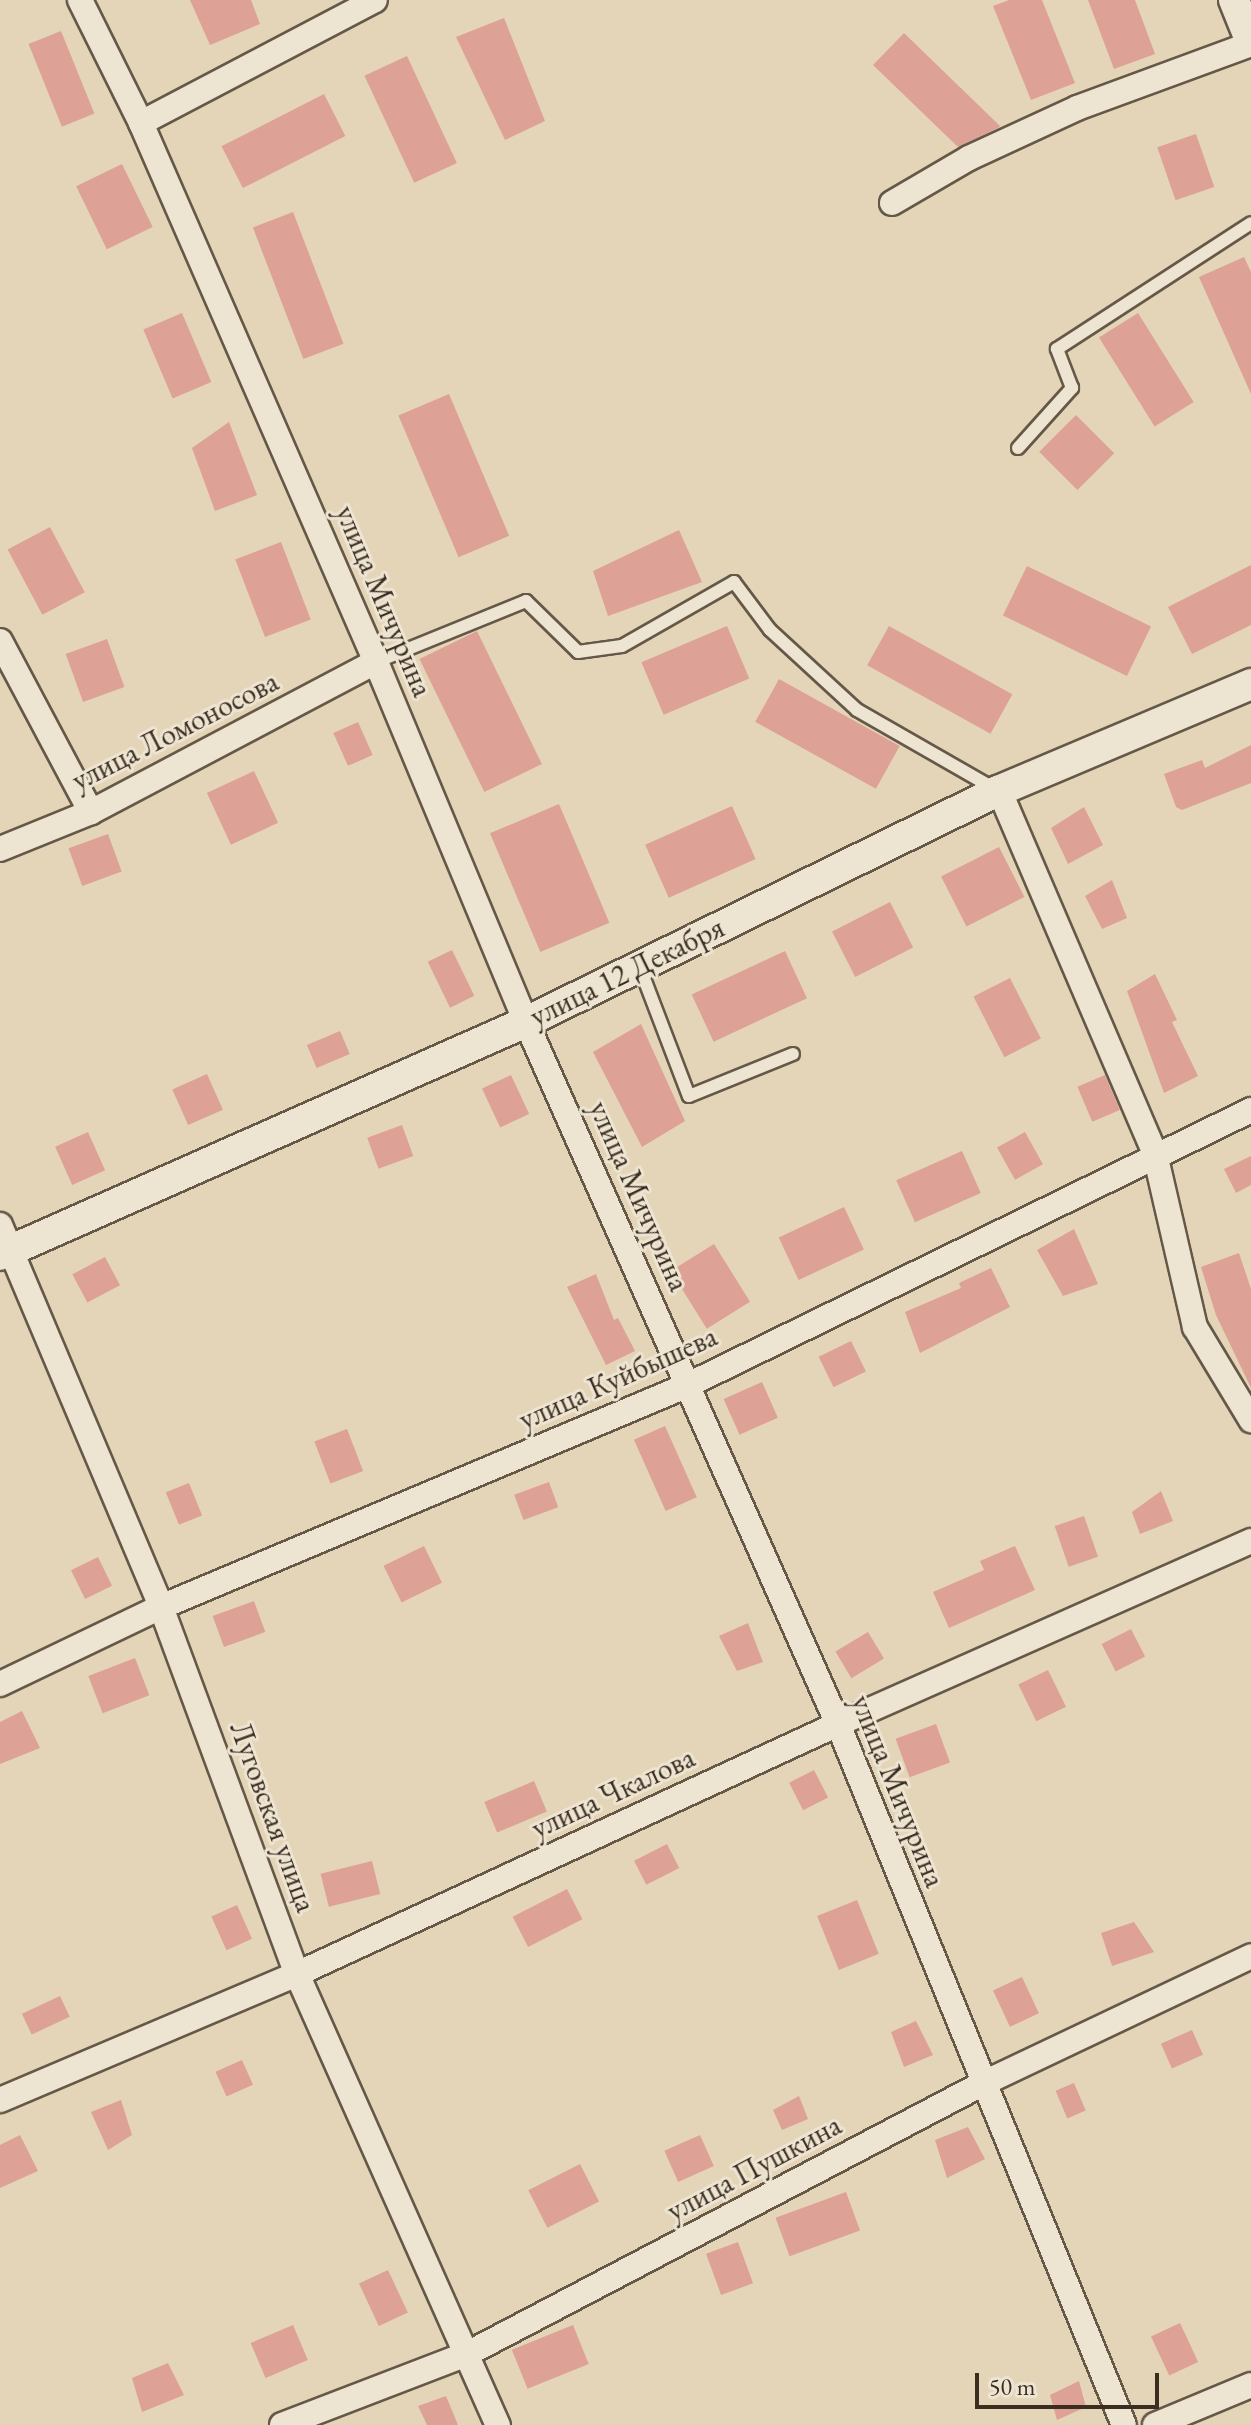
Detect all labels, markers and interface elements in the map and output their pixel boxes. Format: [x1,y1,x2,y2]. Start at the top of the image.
street label: улица Мичурина [327,500,441,702]
street label: улица Ломоносова [66,663,284,799]
street label: улица 12 Декабря [524,909,730,1035]
street label: улица Мичурина [581,1095,697,1297]
street label: улица Куйбышева [513,1318,723,1438]
street label: улица Мичурина [843,1689,953,1893]
street label: Луговская улица [222,1717,324,1917]
street label: улица Чкалова [526,1739,700,1847]
street label: улица Пушкина [661,2107,847,2229]
scale bar [979,2357,1163,2407]
text: 50 m [989,2371,1036,2402]

